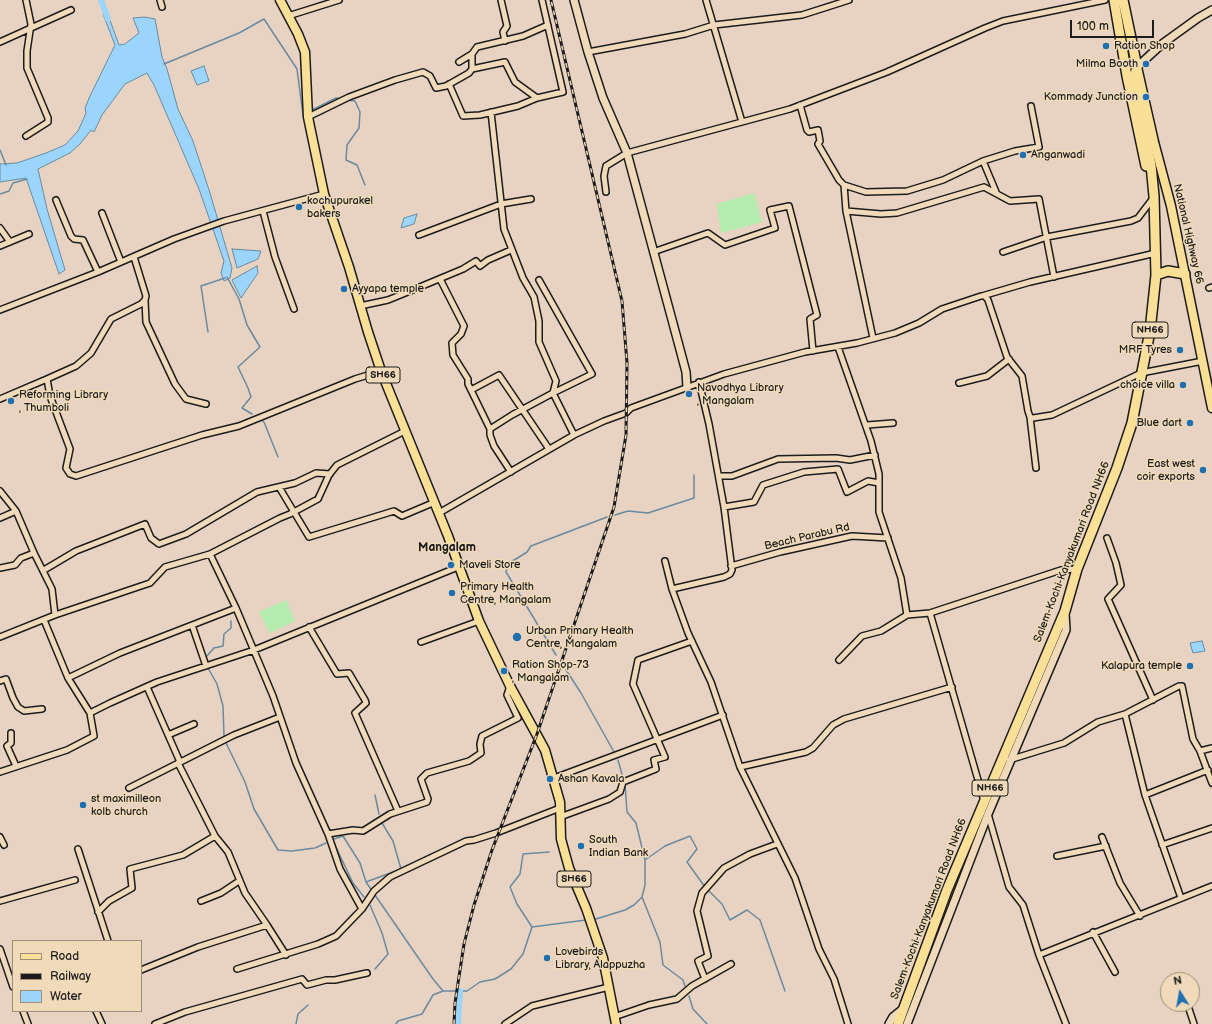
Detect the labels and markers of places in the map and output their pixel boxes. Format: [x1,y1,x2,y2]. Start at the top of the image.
place label: Ration Shop [1114,39,1175,53]
marker: Ration Shop [1101,41,1111,51]
place label: Milma Booth [1076,57,1138,71]
marker: Milma Booth [1141,59,1151,69]
place label: Kommady Junction [1044,90,1138,104]
marker: Kommady Junction [1141,92,1151,102]
place label: Anganwadi [1031,148,1085,162]
marker: Anganwadi [1018,150,1028,160]
place label: kochupurakel bakers [307,194,373,220]
marker: kochupurakel bakers [294,202,304,212]
place label: Ayyapa temple [352,282,424,296]
marker: Ayyapa temple [339,284,349,294]
place label: MRF Tyres [1119,343,1172,357]
marker: MRF Tyres [1175,345,1185,355]
place label: choice villa [1120,378,1175,392]
marker: choice villa [1178,380,1188,390]
place label: Navodhya Library , Mangalam [697,381,784,407]
place label: Reforming Library , Thumboli [19,388,108,414]
marker: Navodhya Library , Mangalam [684,389,694,399]
marker: Reforming Library , Thumboli [6,396,16,406]
place label: Blue dart [1136,416,1182,430]
marker: Blue dart [1185,418,1195,428]
place label: East west coir exports [1136,457,1195,483]
marker: East west coir exports [1198,465,1208,475]
place label: Maveli Store [459,558,521,572]
marker: Maveli Store [446,560,456,570]
place label: Primary Health Centre, Mangalam [460,580,551,606]
marker: Primary Health Centre, Mangalam [447,588,457,598]
place label: Urban Primary Health Centre, Mangalam [526,624,634,650]
marker: Urban Primary Health Centre, Mangalam [511,631,523,643]
place label: Ration Shop-73 , Mangalam [512,658,589,684]
place label: Kalapura temple [1101,659,1182,673]
marker: Kalapura temple [1185,661,1195,671]
marker: Ration Shop-73 , Mangalam [499,666,509,676]
place label: Ashan Kavala [558,772,624,786]
marker: Ashan Kavala [545,774,555,784]
place label: st maximilleon kolb church [91,792,161,818]
marker: st maximilleon kolb church [78,800,88,810]
place label: South Indian Bank [589,833,648,859]
marker: South Indian Bank [576,841,586,851]
place label: Lovebirds Library, Alappuzha [555,945,645,971]
marker: Lovebirds Library, Alappuzha [542,953,552,963]

